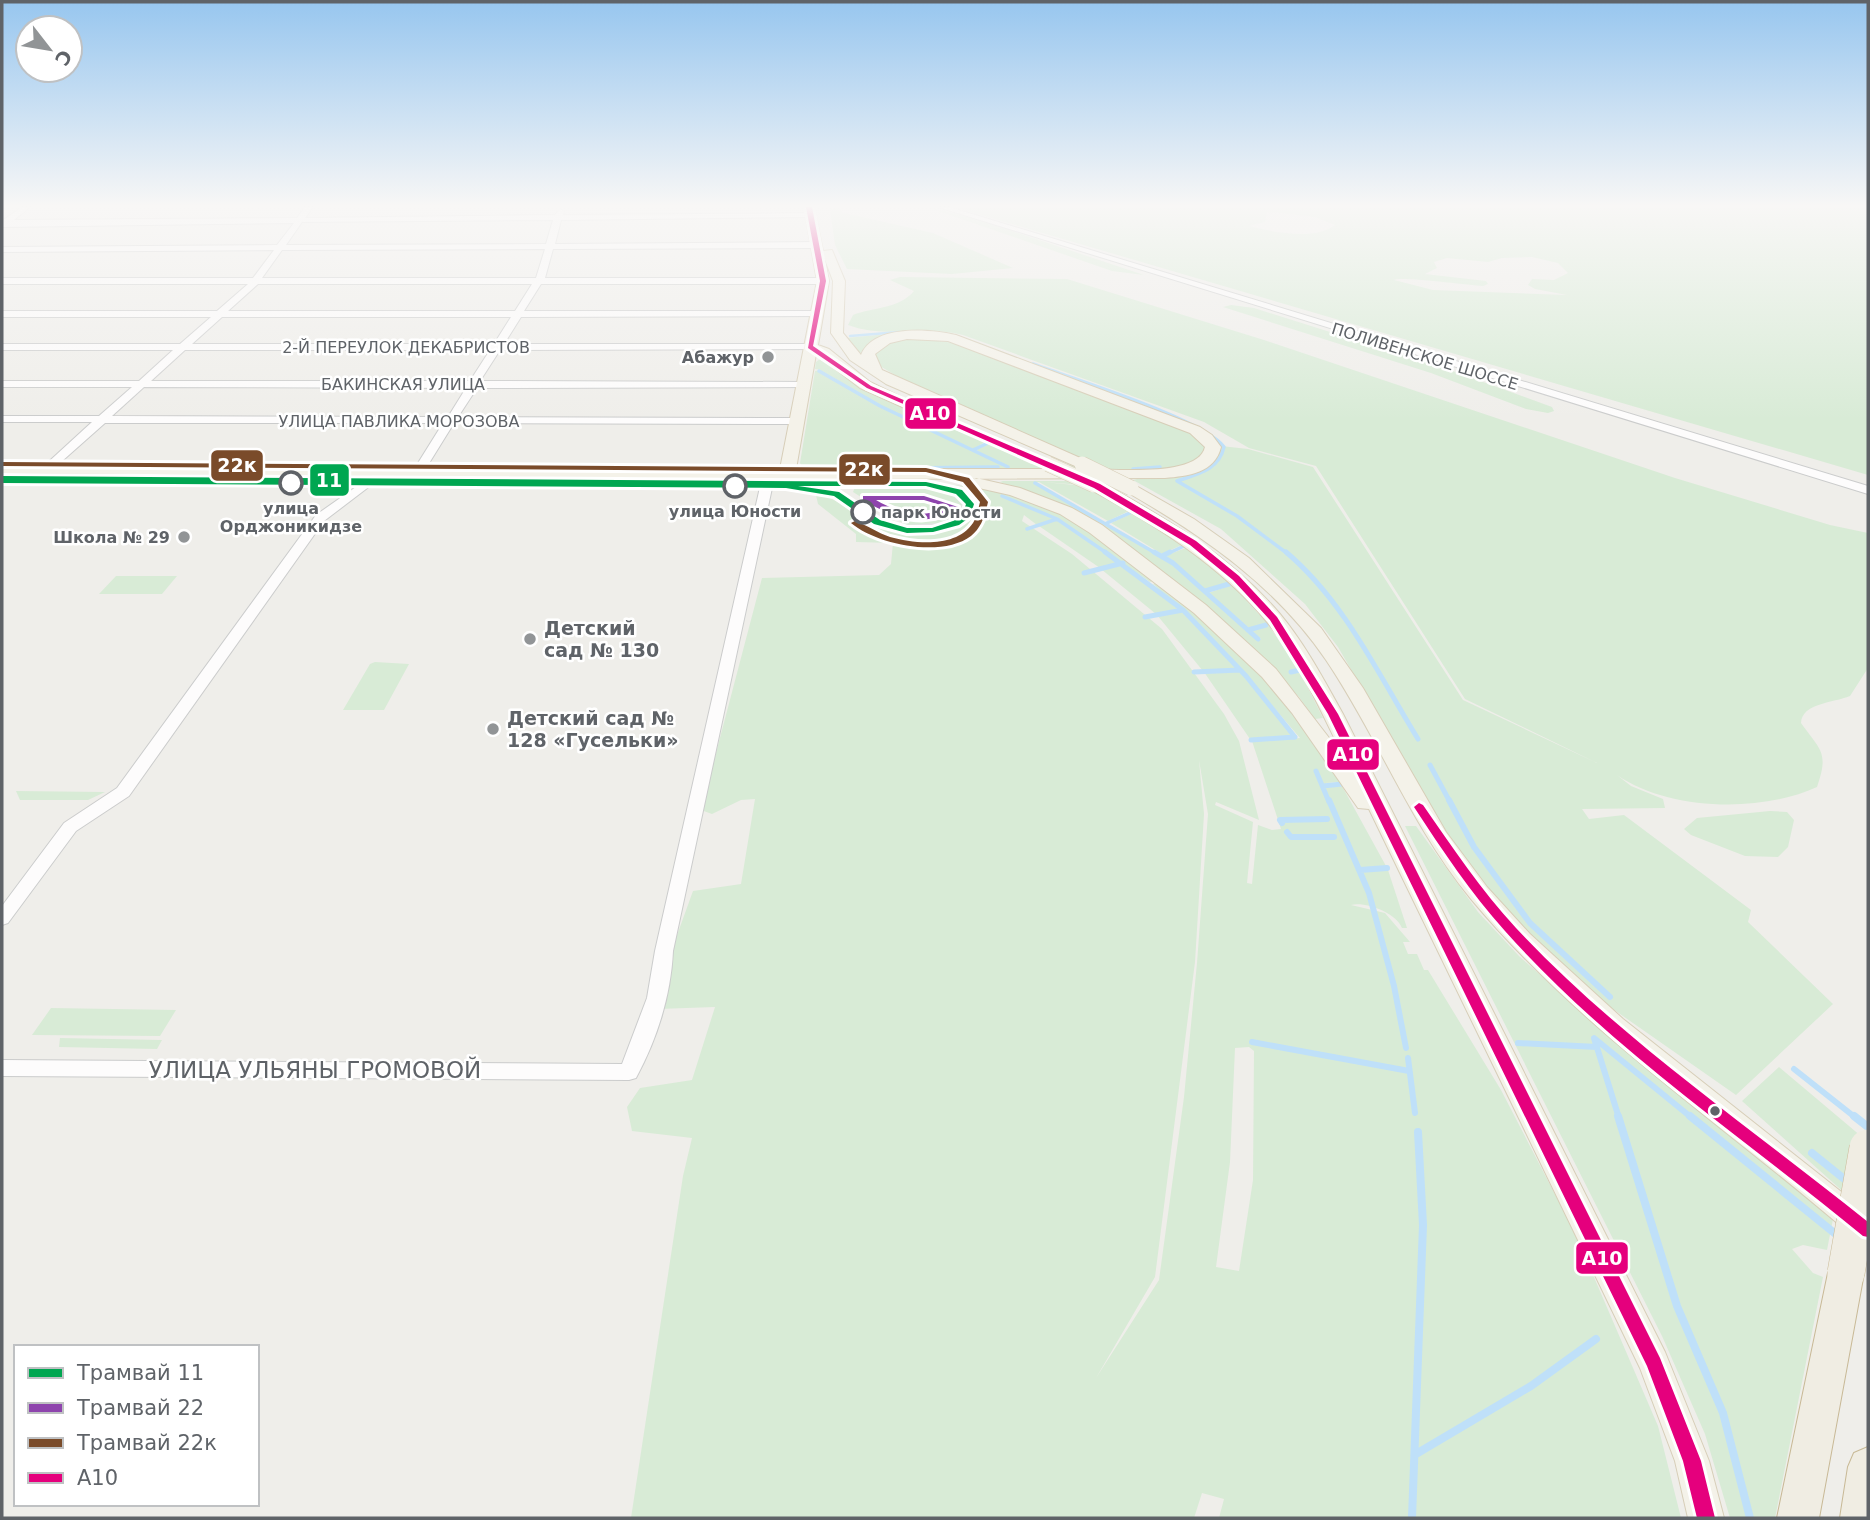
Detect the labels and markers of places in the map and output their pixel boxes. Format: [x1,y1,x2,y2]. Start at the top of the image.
place label: Абажур [682,348,754,367]
marker: Абажур [760,349,776,365]
marker: улица Орджоникидзе [279,471,303,495]
marker: улица Юности [723,474,747,498]
place label: улица Орджоникидзе [220,499,362,536]
marker: парк Юности [851,500,875,524]
place label: улица Юности [669,502,801,521]
place label: парк Юности [881,503,1002,522]
place label: Школа № 29 [53,528,170,547]
marker: Школа № 29 [176,529,192,545]
place label: Детский сад № 130 [544,617,659,661]
marker: Детский сад № 130 [522,631,538,647]
place label: Детский сад № 128 «Гусельки» [507,707,679,751]
marker: Детский сад № 128 «Гусельки» [485,721,501,737]
unlabelled marker [1708,1104,1722,1118]

